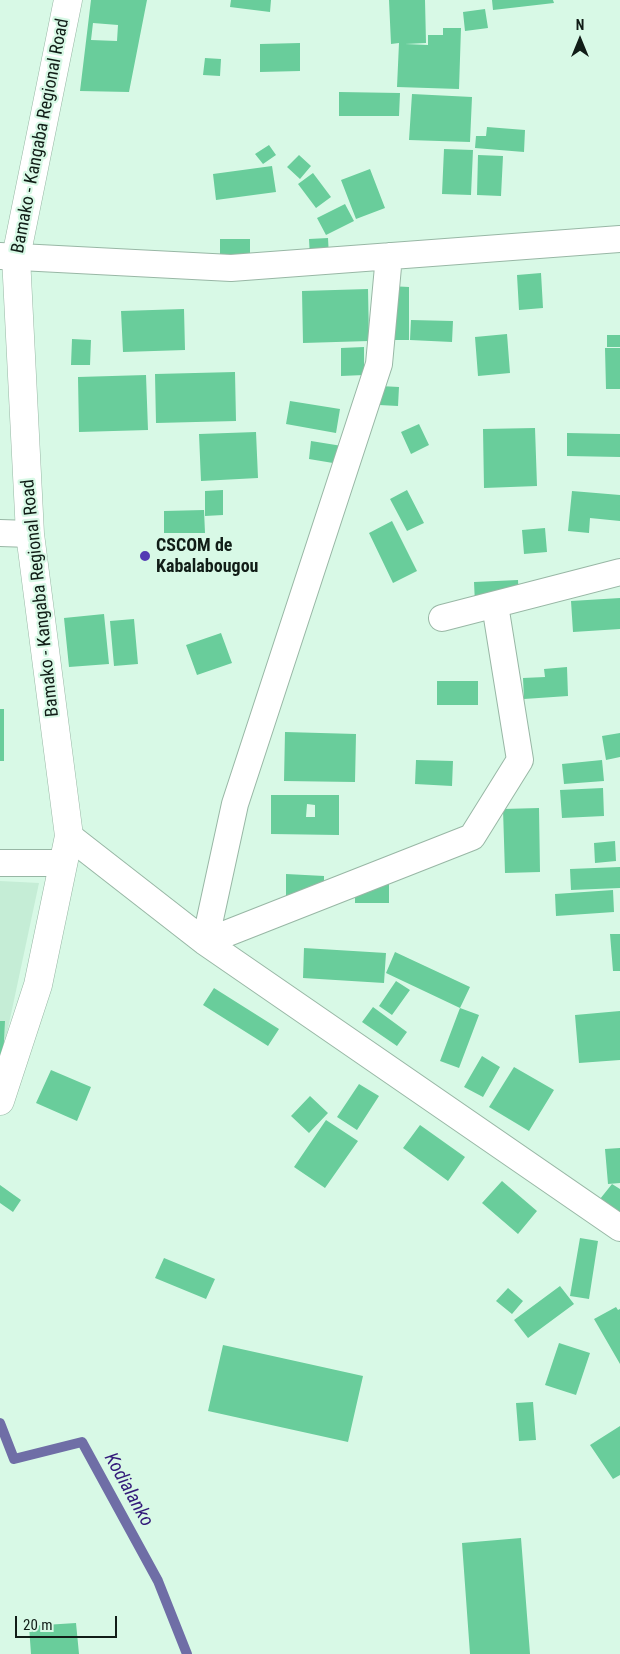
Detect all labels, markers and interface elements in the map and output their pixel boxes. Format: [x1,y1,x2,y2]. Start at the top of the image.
north arrow [555,15,605,65]
street label: Bamako - Kangaba Regional Road [8,17,74,255]
text: N [576,17,584,33]
street label: Bamako - Kangaba Regional Road [18,478,64,718]
place label: CSCOM de Kabalabougou [156,535,258,578]
marker: CSCOM de Kabalabougou [138,549,152,563]
water label: Kodialanko [98,1449,158,1531]
scale bar [18,1606,120,1638]
text: 20 m [23,1616,53,1634]

